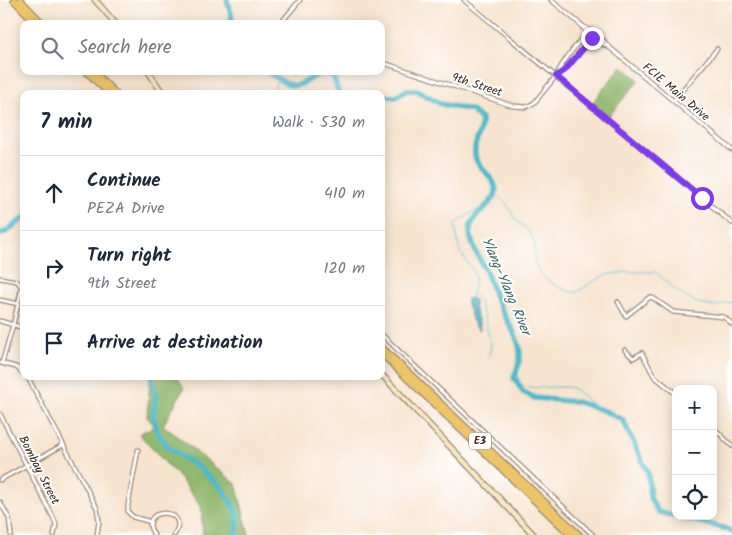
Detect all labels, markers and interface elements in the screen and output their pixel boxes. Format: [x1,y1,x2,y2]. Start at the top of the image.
search box [20,20,385,75]
route end [581,27,604,50]
text: Search here [78,33,172,63]
icon: search [38,34,66,62]
street label: FCIE Main Drive [638,58,714,126]
street label: 9th Street [449,68,505,102]
text: 7 min [40,106,92,139]
text: Walk · 530 m [272,110,365,135]
text: Continue [87,166,160,196]
icon: ahead [40,179,68,207]
text: 410 m [324,181,365,206]
route start [691,187,714,210]
text: PEZA Drive [87,196,165,221]
water label: Ylang-Ylang River [475,234,538,342]
text: Turn right [87,241,172,271]
icon: right [40,254,68,282]
text: 120 m [324,256,365,281]
text: 9th Street [87,271,157,296]
text: Arrive at destination [87,328,263,358]
icon: arrive [40,329,68,357]
map controls [672,385,717,520]
button: + [672,385,717,430]
button: − [672,430,717,475]
street label: Bombay Street [13,432,65,508]
road number: E3 [469,432,491,450]
button: locate [672,475,717,520]

